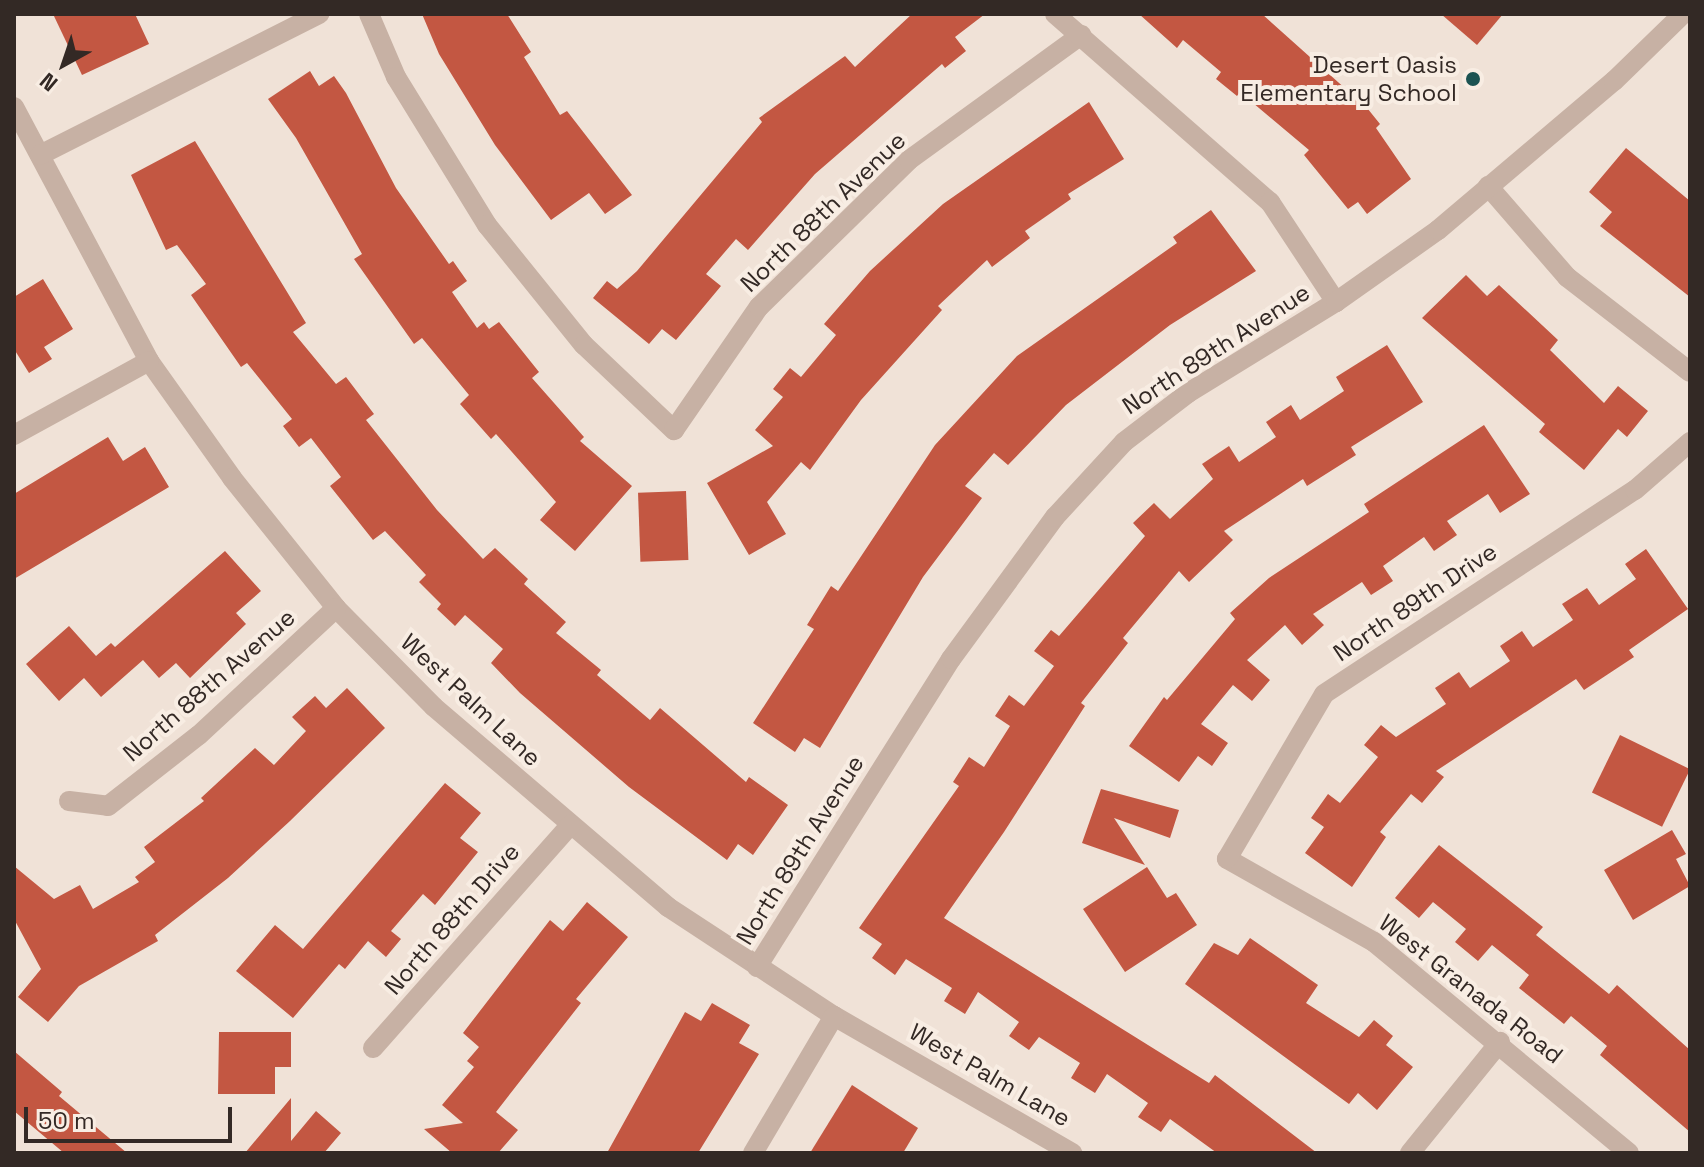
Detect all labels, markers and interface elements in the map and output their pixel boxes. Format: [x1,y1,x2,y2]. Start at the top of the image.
north arrow [24,24,104,104]
place label: Desert Oasis Elementary School [1240,51,1457,107]
text: N [34,67,63,98]
marker: Desert Oasis Elementary School [1464,70,1482,88]
street label: North 88th Avenue [734,126,912,298]
street label: North 89th Avenue [1117,278,1315,420]
street label: North 89th Drive [1328,537,1502,667]
street label: North 88th Avenue [117,603,301,767]
street label: West Palm Lane [395,628,547,772]
street label: North 89th Avenue [730,750,870,950]
street label: North 88th Drive [378,837,526,1001]
street label: West Granada Road [1373,908,1569,1070]
street label: West Palm Lane [904,1017,1076,1133]
scale bar [28,1091,236,1141]
text: 50 m [38,1105,95,1136]

